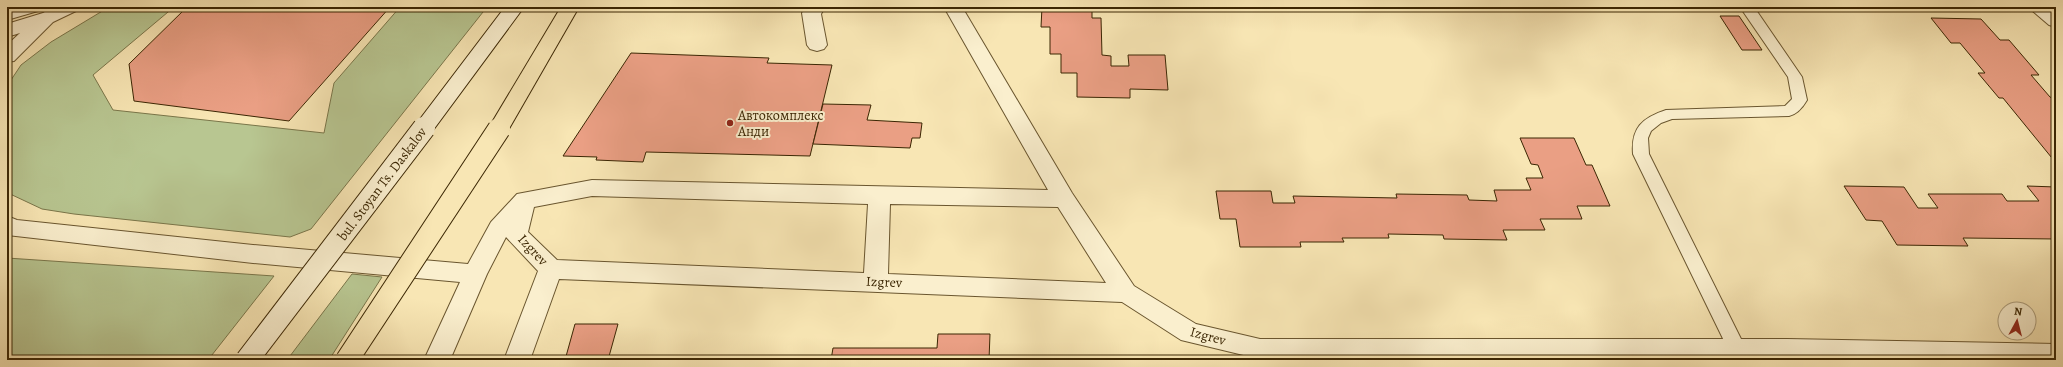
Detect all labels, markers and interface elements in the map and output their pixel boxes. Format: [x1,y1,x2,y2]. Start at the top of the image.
place label: Автокомплекс Анди [737,106,824,141]
marker: Автокомплекс Анди [725,118,735,128]
street label: bul. Stoyan Ts. Daskalov [333,123,431,245]
street label: Izgrev [514,230,553,270]
street label: Izgrev [866,272,903,292]
north arrow [1997,301,2037,341]
text: N [2013,304,2023,320]
street label: Izgrev [1188,322,1229,350]

